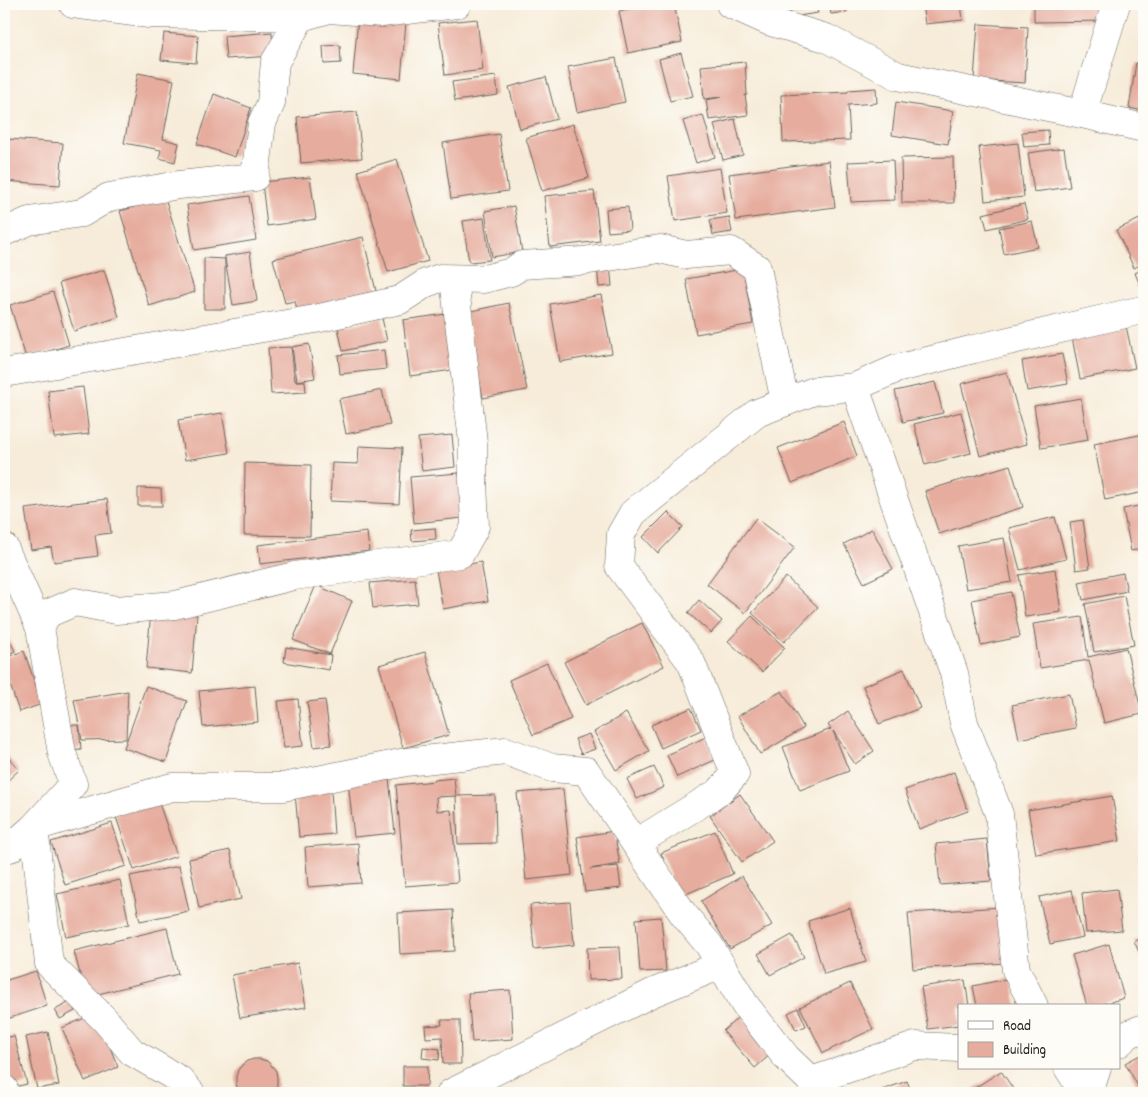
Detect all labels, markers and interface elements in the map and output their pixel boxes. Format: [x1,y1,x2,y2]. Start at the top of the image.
legend [958,1004,1120,1070]
text: Road [1003,1016,1031,1038]
text: Building [1003,1040,1046,1062]

